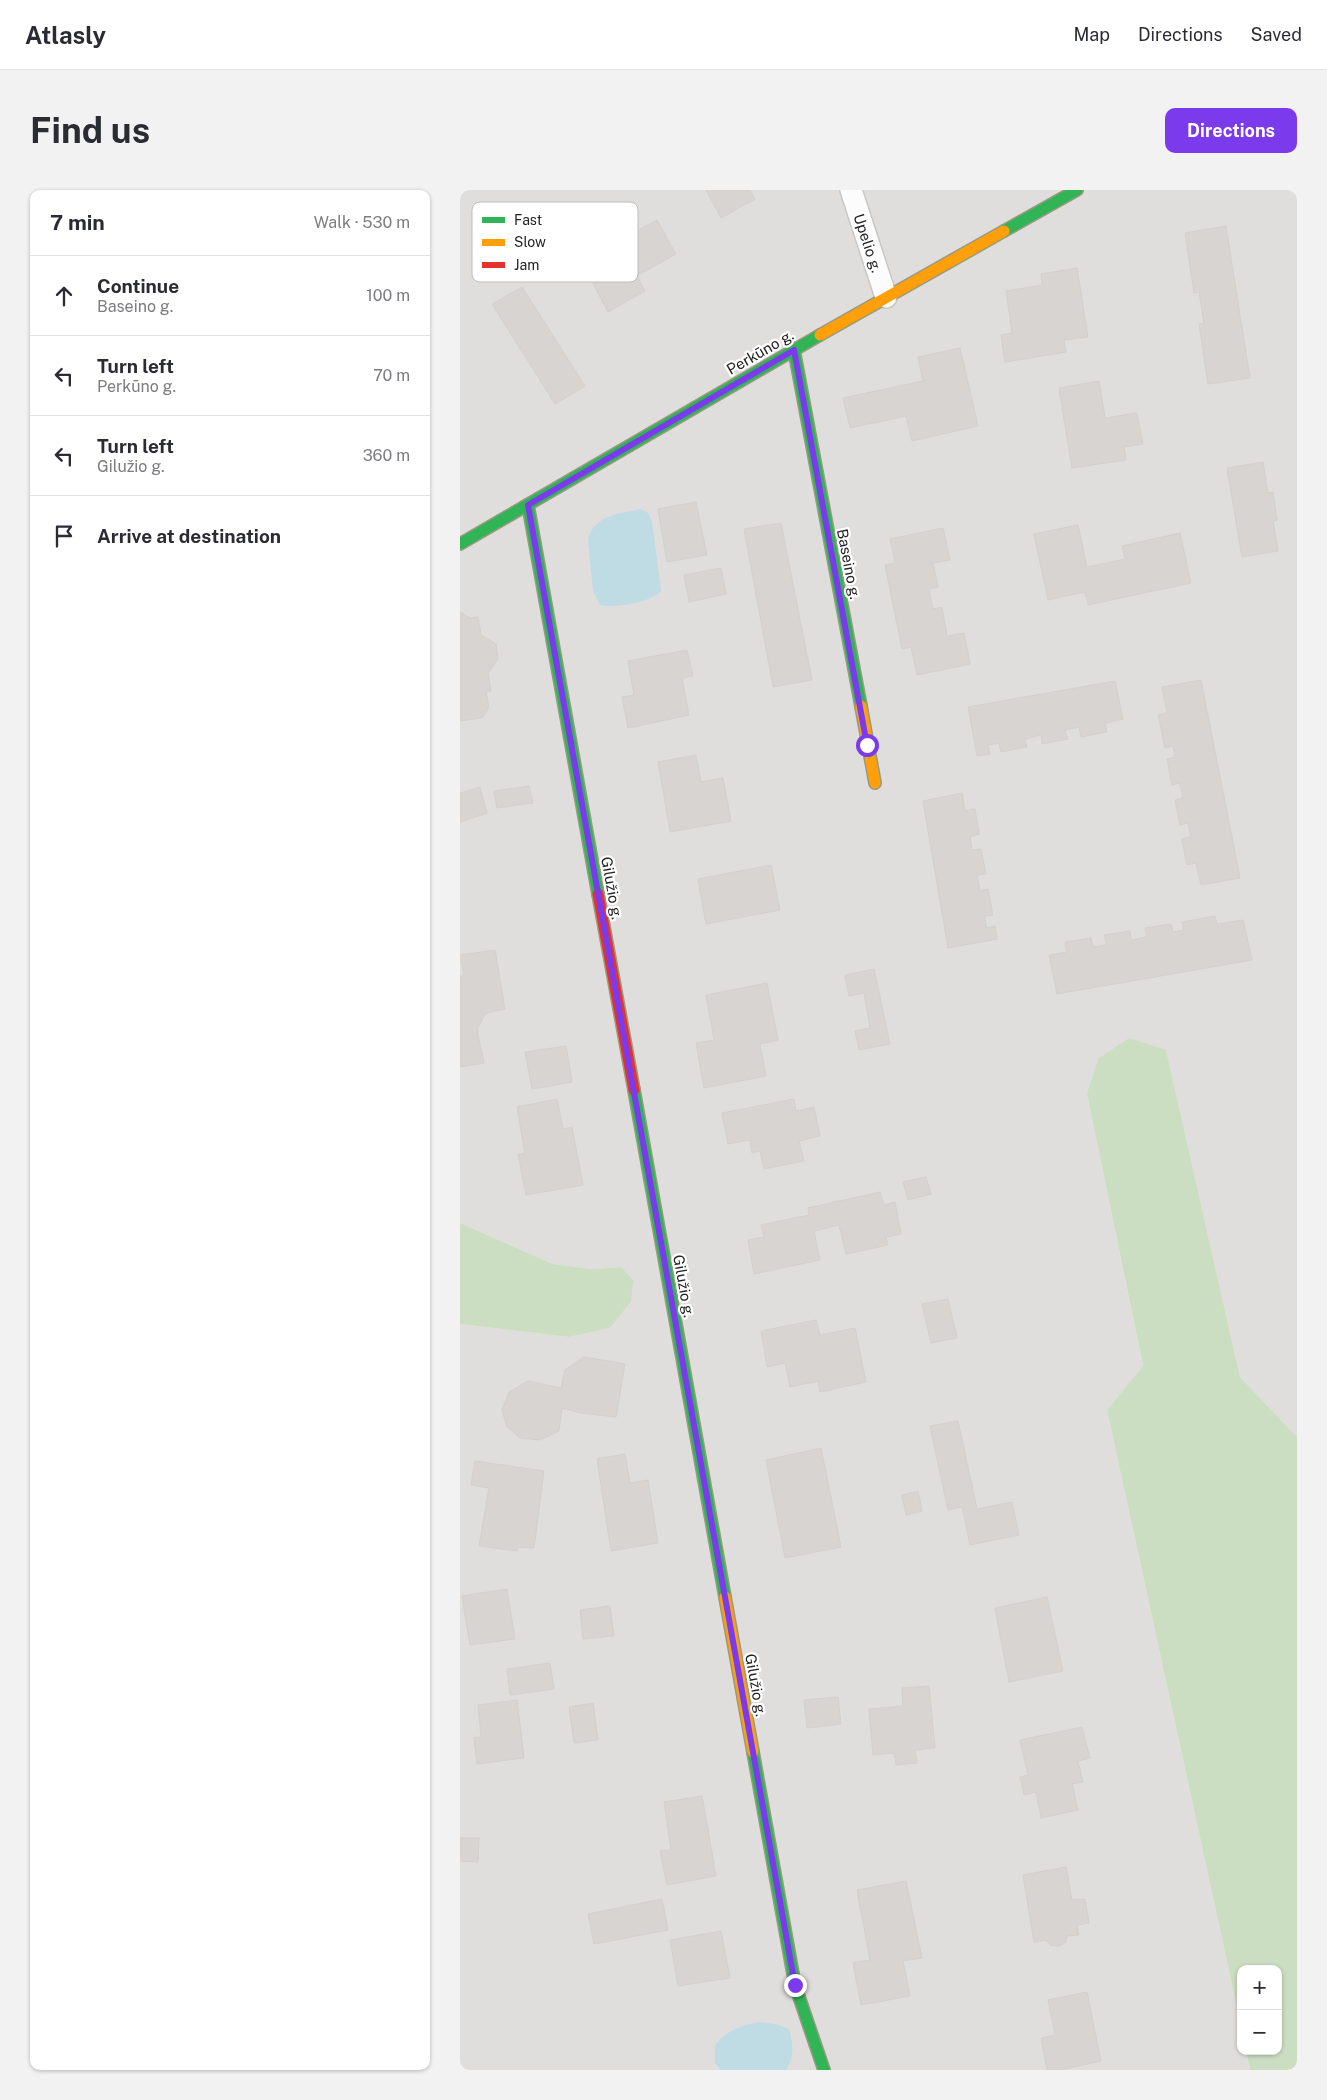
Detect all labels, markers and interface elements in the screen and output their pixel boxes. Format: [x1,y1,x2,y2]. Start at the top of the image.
text: Atlasly [25,21,106,49]
text: Map [1073,24,1110,45]
text: Directions [1138,24,1223,45]
text: Saved [1251,24,1302,45]
button: Directions [1165,108,1297,153]
text: Find us [30,110,150,151]
legend [472,202,638,282]
text: 7 min [50,210,105,235]
street label: Upelio g. [851,211,885,275]
text: Fast [514,212,542,228]
text: Walk · 530 m [314,213,410,232]
text: Slow [514,234,546,250]
text: Jam [514,257,539,273]
text: Continue [97,275,179,297]
icon: ahead [50,282,78,310]
text: 100 m [366,286,410,305]
text: Baseino g. [97,297,173,316]
street label: Perkūno g. [724,326,796,378]
text: Turn left [97,355,174,377]
icon: left [50,362,78,390]
text: 70 m [373,366,410,385]
text: Perkūno g. [97,377,176,396]
text: Turn left [97,435,174,457]
icon: left [50,442,78,470]
text: 360 m [363,446,410,465]
text: Gilužio g. [97,457,165,476]
icon: arrive [50,522,78,550]
text: Arrive at destination [97,525,281,547]
street label: Baseino g. [834,527,864,601]
route start [856,734,879,757]
street label: Gilužio g. [598,855,626,921]
street label: Gilužio g. [670,1253,698,1319]
street label: Gilužio g. [742,1652,770,1718]
map controls [1237,1965,1282,2055]
button: + [1237,1965,1282,2010]
route end [784,1974,807,1997]
button: − [1237,2010,1282,2055]

